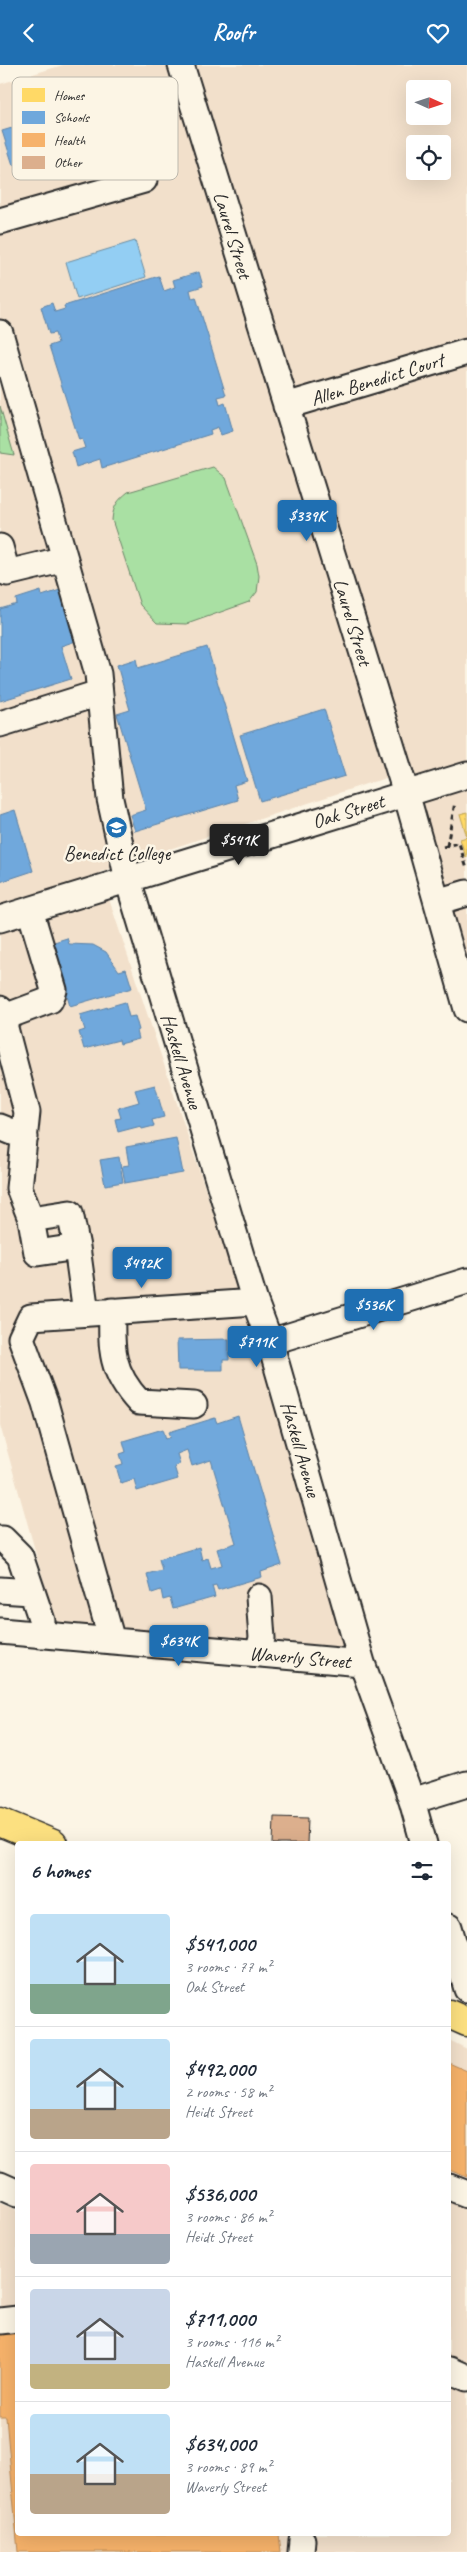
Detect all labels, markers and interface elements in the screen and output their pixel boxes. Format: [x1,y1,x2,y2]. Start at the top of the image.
icon: back [15,19,43,47]
text: Roofr [212,19,255,47]
icon: heart [424,19,452,47]
legend [12,77,178,180]
north arrow [406,80,451,125]
map controls [406,80,451,180]
text: Homes [54,87,85,104]
text: Schools [54,109,90,126]
text: Health [54,132,86,149]
button: locate [406,135,451,180]
text: Other [54,154,83,171]
street label: Laurel Street [207,189,258,284]
street label: Allen Benedict Court [308,346,450,412]
pin: $339K [272,499,342,542]
text: $339K [289,506,325,526]
street label: Laurel Street [327,576,378,671]
street label: Oak Street [309,788,389,834]
school or university icon: Benedict College [105,815,129,839]
pin: $541K [204,823,274,866]
text: $541K [221,830,257,850]
place label: Benedict College [64,841,172,866]
street label: Haskell Avenue [155,1010,208,1113]
pin: $492K [107,1247,177,1289]
text: $492K [124,1253,160,1273]
pin: $536K [339,1289,409,1331]
text: $536K [355,1295,393,1315]
pin: $711K [222,1325,292,1368]
text: $711K [239,1332,275,1352]
street label: Haskell Avenue [275,1398,326,1501]
pin: $634K [144,1625,214,1667]
text: $634K [160,1631,198,1651]
street label: Waverly Street [248,1641,354,1675]
icon: filters [408,1857,436,1885]
text: 6 homes [30,1858,90,1884]
text: $541,000 [185,1931,255,1957]
icon: home [70,1934,130,1994]
text: 3 rooms · 77 m² [185,1957,271,1977]
text: Oak Street [185,1977,244,1997]
text: $492,000 [185,2056,255,2082]
icon: home [70,2059,130,2119]
text: 2 rooms · 58 m² [185,2082,271,2102]
text: Heidt Street [185,2102,252,2122]
text: $536,000 [185,2181,255,2207]
icon: home [70,2184,130,2244]
text: 3 rooms · 86 m² [185,2207,271,2227]
text: Heidt Street [185,2227,252,2247]
text: $711,000 [185,2306,255,2332]
icon: home [70,2309,130,2369]
text: 3 rooms · 116 m² [185,2332,279,2352]
text: Haskell Avenue [185,2352,264,2372]
text: $634,000 [185,2431,256,2457]
icon: home [70,2434,130,2494]
text: 3 rooms · 89 m² [185,2457,271,2477]
text: Waverly Street [185,2477,266,2497]

